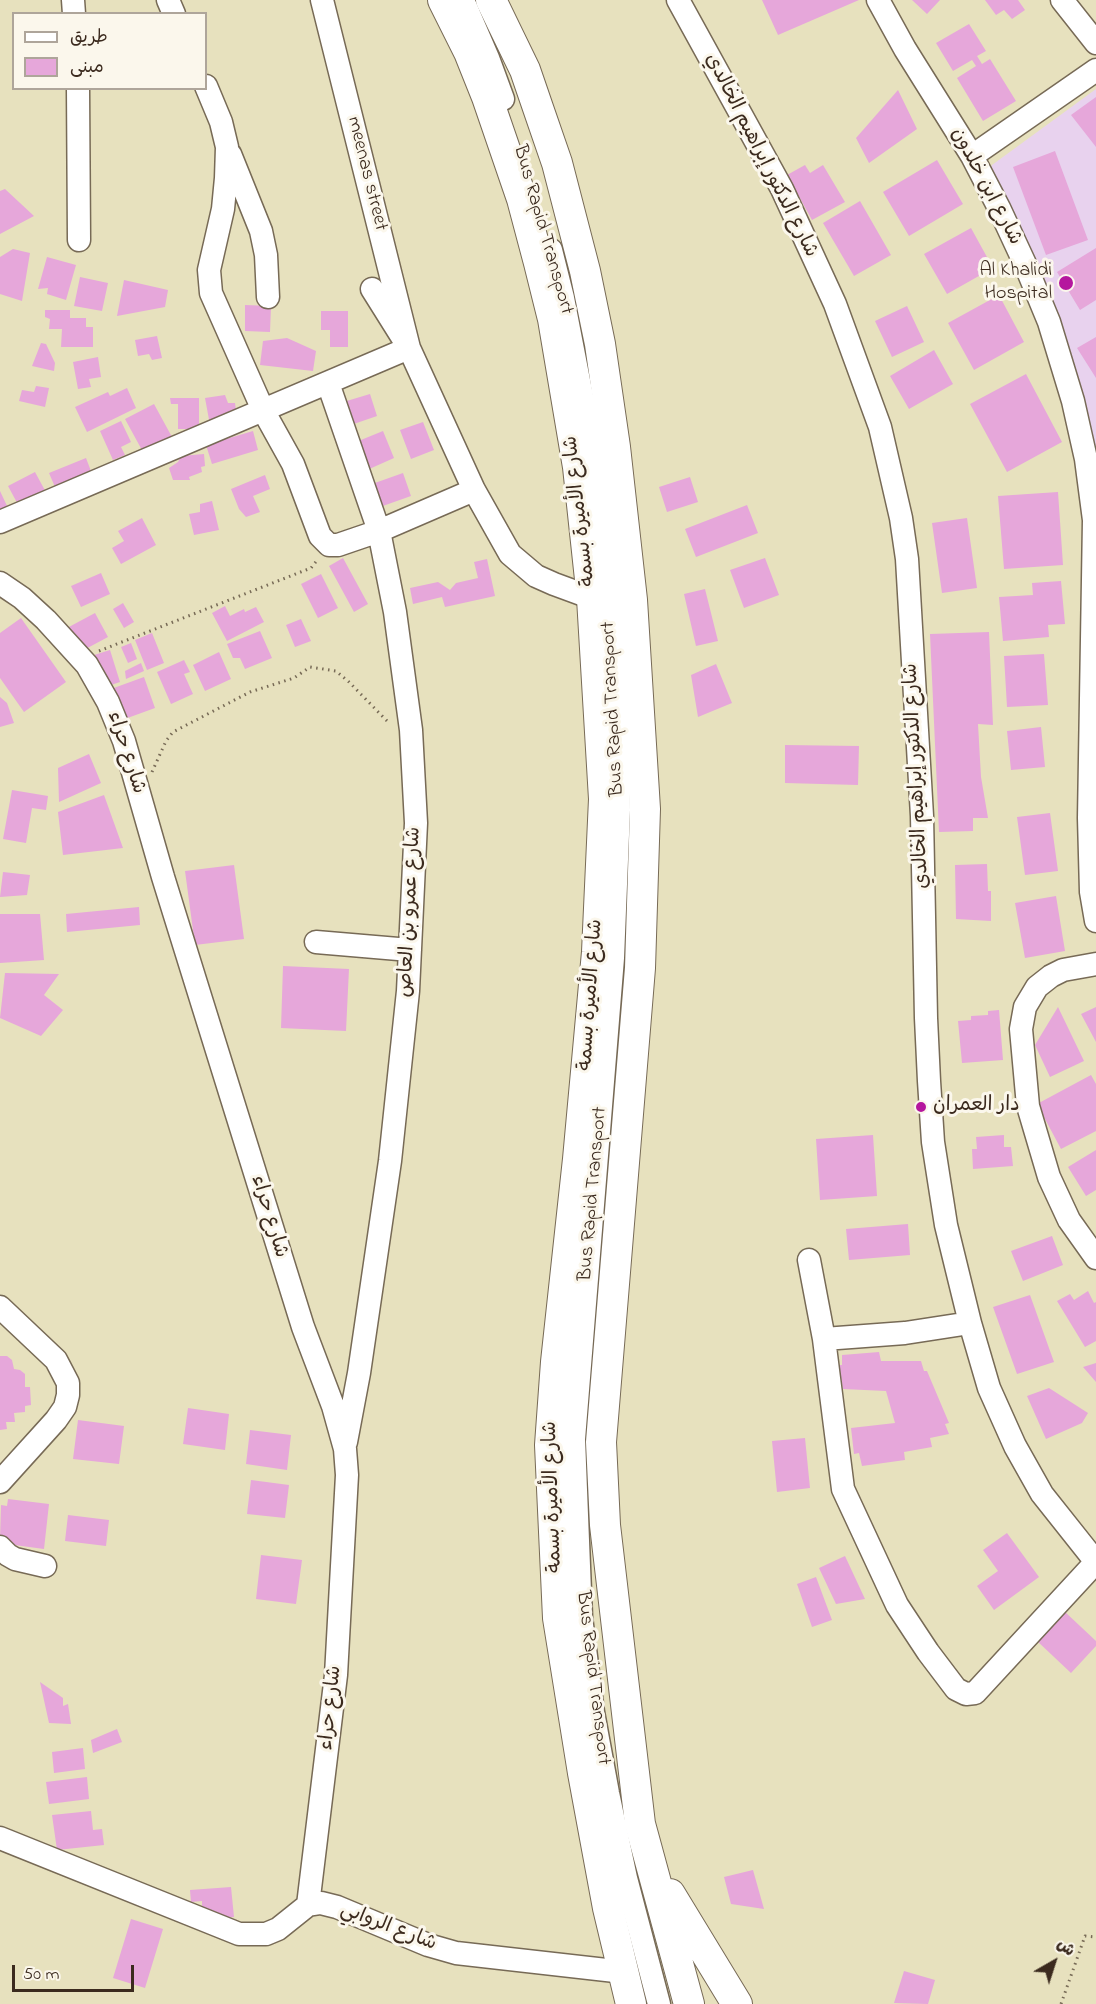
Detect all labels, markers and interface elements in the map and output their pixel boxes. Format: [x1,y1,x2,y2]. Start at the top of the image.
legend [12,12,207,90]
text: طريق [70,25,108,51]
street label: شارع الدكتور إبراهيم الخالدي [698,50,822,262]
text: مبنى [70,55,104,81]
street label: meenas street [340,114,392,234]
street label: شارع ابن خلدون [944,124,1026,250]
street label: Bus Rapid Transport [506,142,578,318]
place label: Al Khalidi Hospital [980,260,1052,307]
marker: Al Khalidi Hospital [1057,274,1075,292]
street label: شارع الأميرة بسمة [560,434,602,588]
street label: Bus Rapid Transport [597,621,631,797]
street label: شارع الدكتور إبراهيم الخالدي [900,663,936,889]
street label: شارع حراء [100,709,150,797]
street label: شارع عمرو بن العاص [395,826,427,998]
street label: شارع الأميرة بسمة [575,919,609,1071]
place label: دار العمران [933,1095,1020,1119]
marker: دار العمران [914,1100,928,1114]
street label: Bus Rapid Transport [574,1106,614,1282]
street label: شارع حراء [244,1173,292,1261]
street label: شارع الأميرة بسمة [539,1421,569,1573]
street label: Bus Rapid Transport [569,1590,615,1766]
street label: شارع حراء [316,1664,348,1752]
street label: شارع الروابي [337,1899,439,1957]
north arrow [1024,1932,1084,1992]
text: ش [1051,1933,1080,1963]
scale bar [15,1953,136,1991]
text: 50 m [23,1962,60,1988]

